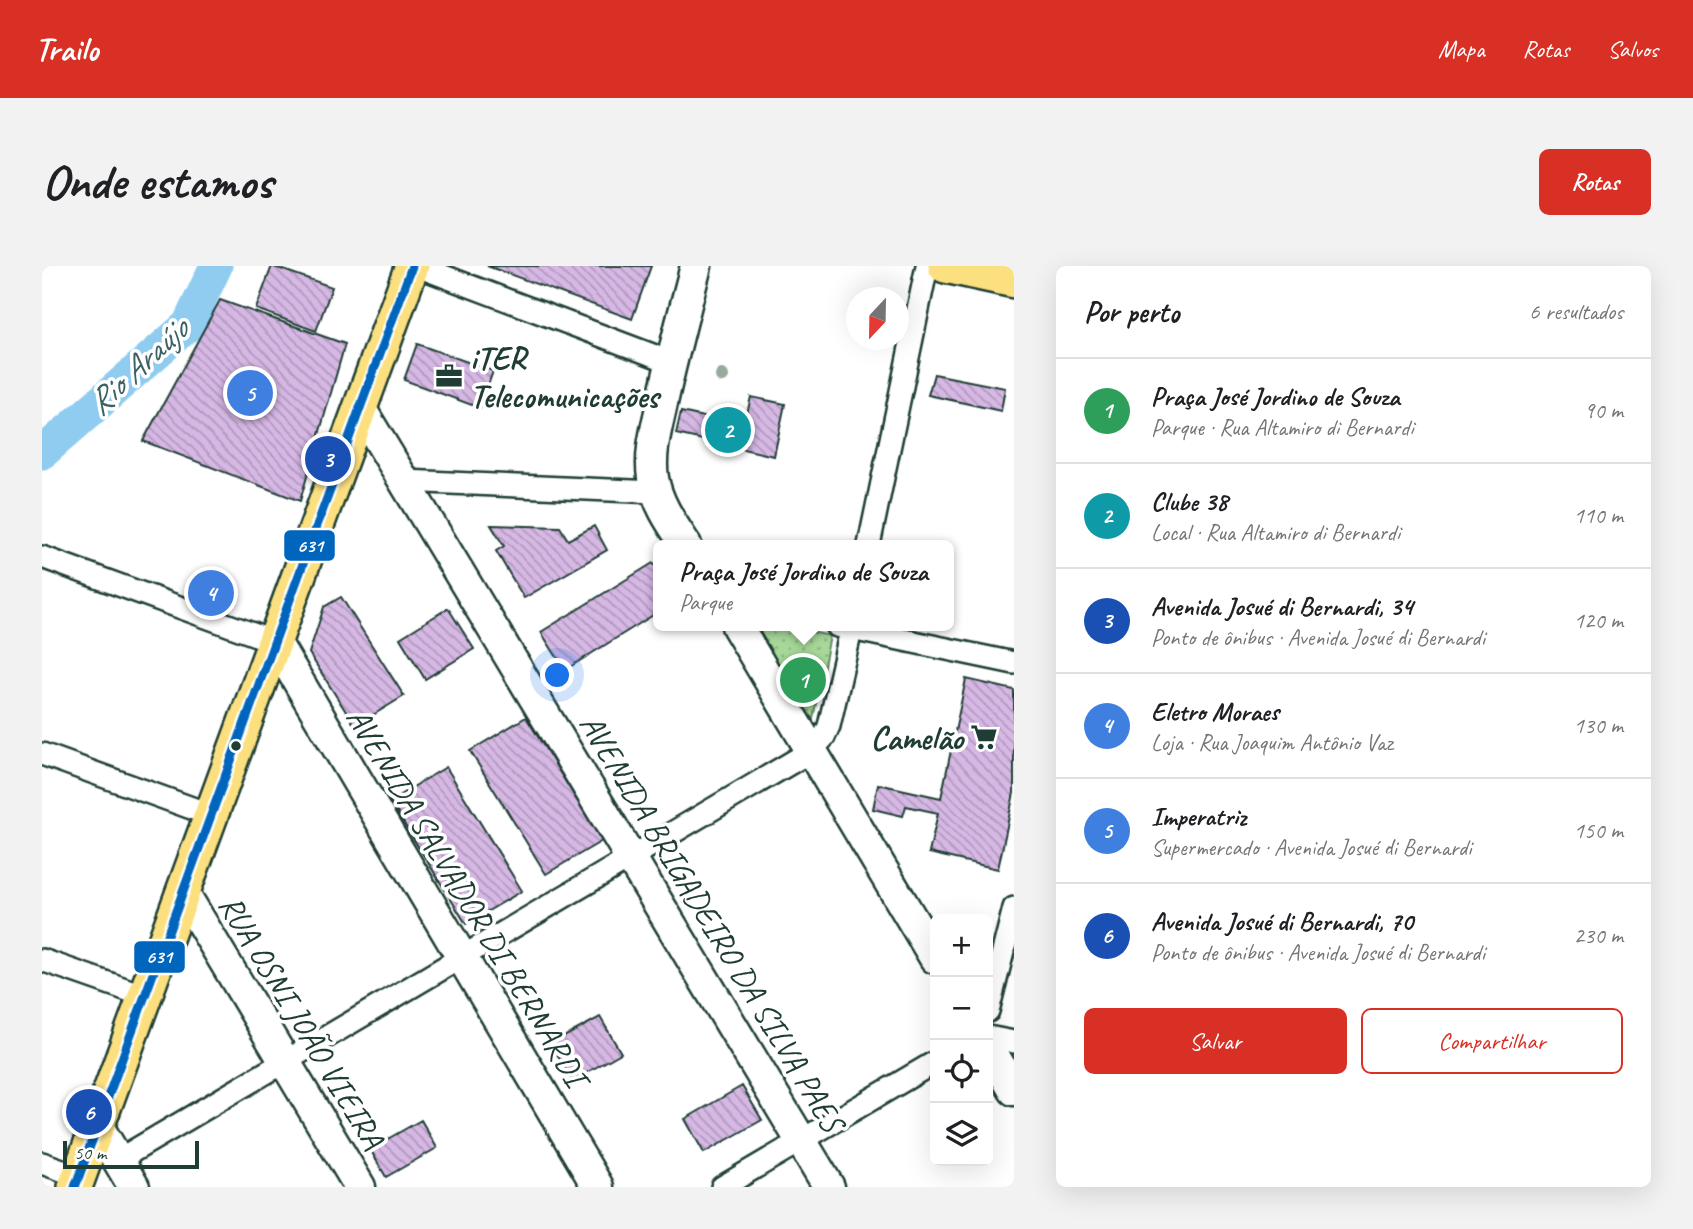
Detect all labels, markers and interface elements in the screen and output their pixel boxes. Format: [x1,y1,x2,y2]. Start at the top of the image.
text: Trailo [35,28,98,70]
text: Mapa [1438,34,1485,64]
text: Rotas [1523,34,1569,64]
text: Salvos [1607,34,1658,64]
button: Rotas [1539,149,1651,215]
text: Onde estamos [42,151,272,213]
north arrow [846,287,909,350]
text: Por perto [1084,293,1179,331]
text: 6 resultados [1529,297,1623,326]
water label: Rio Araújo [77,305,201,425]
place label: iTER Telecomunicações [470,337,662,417]
office icon: iTER Telecomunicações [434,361,464,391]
pin: 5 [227,367,273,419]
text: Praça José Jordino de Souza [1151,380,1400,413]
text: 1 [1102,396,1112,425]
text: 90 m [1584,396,1623,425]
pin: 2 [705,404,751,456]
text: Parque · Rua Altamiro di Bernardi [1151,413,1414,442]
pin: 3 [305,433,351,485]
text: Clube 38 [1151,485,1228,518]
text: 2 [1102,501,1112,530]
text: 110 m [1574,501,1623,530]
text: Local · Rua Altamiro di Bernardi [1151,518,1400,547]
line badge: 631 [283,529,336,562]
text: 631 [297,534,325,558]
popup [653,540,954,631]
text: Praça José Jordino de Souza [679,555,928,588]
pin: 4 [188,567,234,619]
text: Parque [679,588,732,617]
text: Avenida Josué di Bernardi, 34 [1151,590,1413,623]
text: 3 [1102,606,1112,635]
text: 120 m [1574,606,1623,635]
text: Ponto de ônibus · Avenida Josué di Bernardi [1151,623,1485,652]
pin: 1 [780,654,826,706]
your location [540,658,574,692]
text: Eletro Moraes [1151,695,1279,728]
street label: AVENIDA SALVADOR DI BERNARDI [337,699,601,1099]
street label: AVENIDA BRIGADEIRO DA SILVA PAES [571,706,856,1142]
text: 4 [1102,711,1112,740]
text: 130 m [1574,711,1623,740]
place label: Camelão [871,717,965,759]
supermarket icon: Camelão [969,722,999,752]
text: Loja · Rua Joaquim Antônio Vaz [1151,728,1393,757]
unlabelled marker [229,739,243,753]
text: Imperatriz [1151,800,1246,833]
text: 5 [1102,816,1112,845]
text: 150 m [1574,816,1623,845]
text: Supermercado · Avenida Josué di Bernardi [1151,833,1472,862]
street label: RUA OSNI JOÃO VIEIRA [210,887,395,1157]
text: Avenida Josué di Bernardi, 70 [1151,905,1413,938]
map controls [930,914,993,1166]
button: + [930,914,993,977]
text: 6 [1102,921,1112,950]
text: 230 m [1574,921,1623,950]
text: Ponto de ônibus · Avenida Josué di Bernardi [1151,938,1485,967]
line badge: 631 [133,940,186,974]
text: 631 [146,945,174,969]
button: − [930,977,993,1040]
button: Salvar [1084,1008,1347,1074]
button: Compartilhar [1361,1008,1623,1074]
button: locate [930,1040,993,1103]
pin: 6 [66,1086,112,1138]
button: layers [930,1103,993,1166]
scale bar [63,1138,200,1170]
text: 50 m [74,1141,106,1165]

